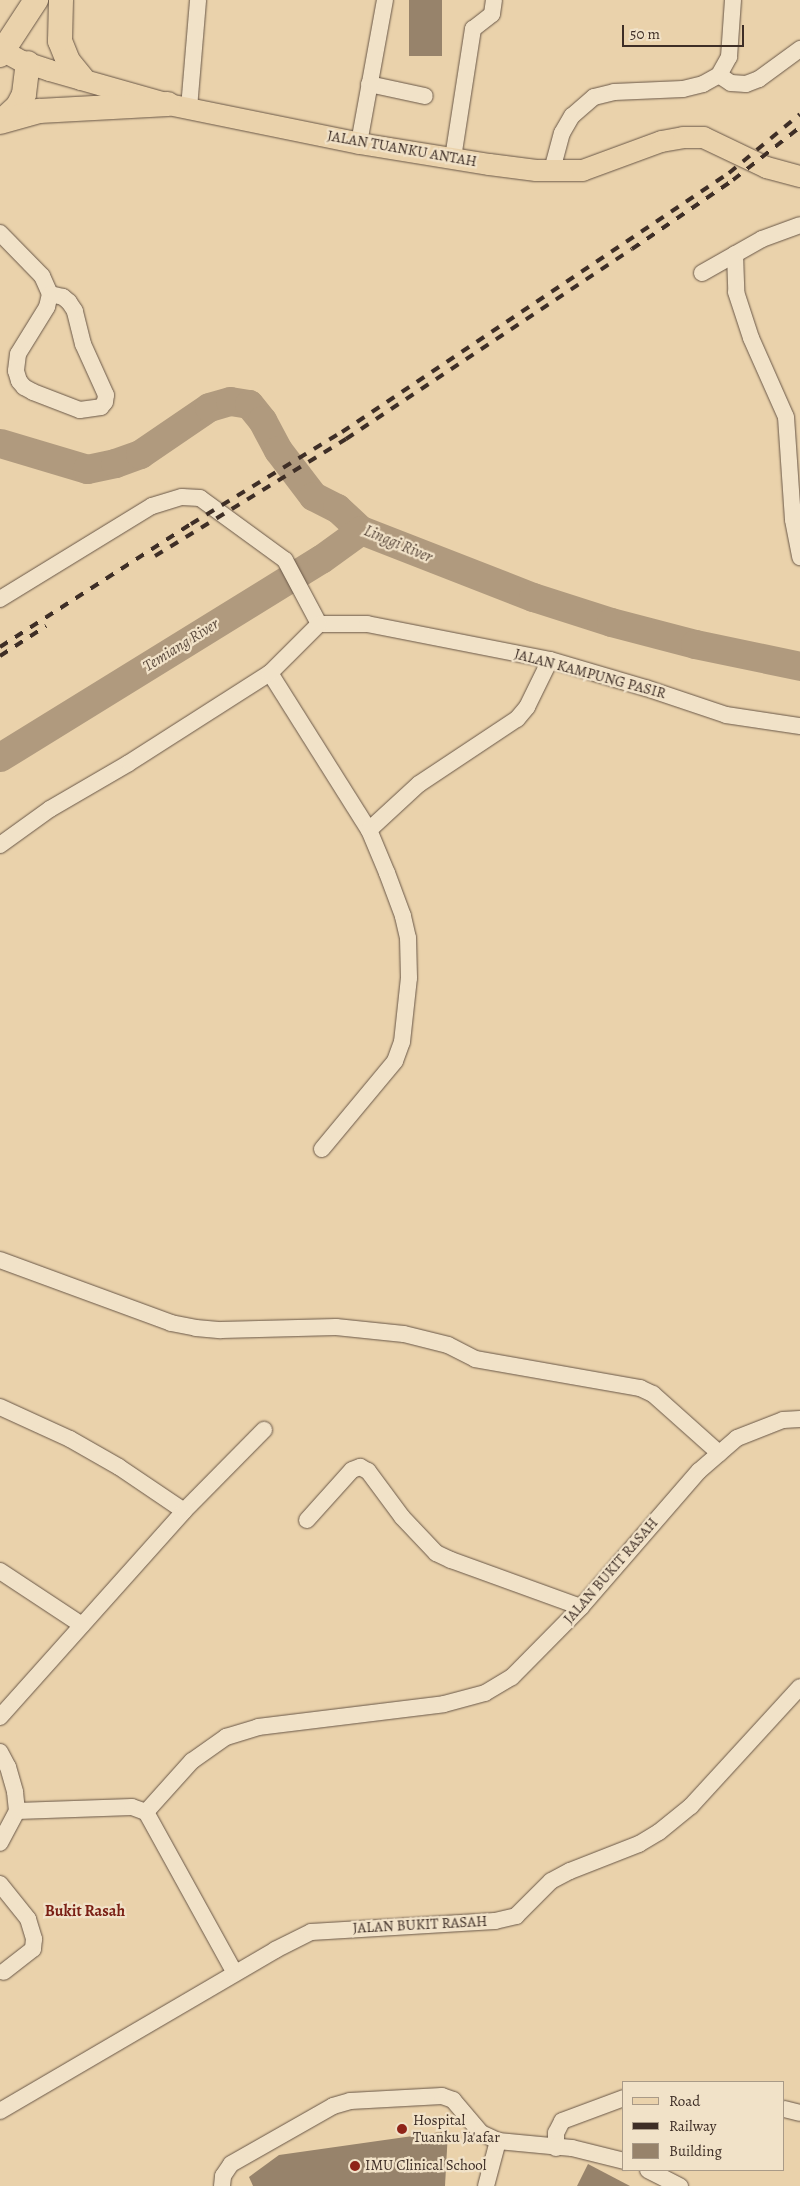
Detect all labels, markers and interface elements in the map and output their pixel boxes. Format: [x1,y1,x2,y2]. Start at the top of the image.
scale bar [625,15,748,47]
text: 50 m [630,24,660,44]
street label: JALAN TUANKU ANTAH [326,127,478,171]
water label: Linggi River [361,521,435,567]
water label: Temiang River [140,614,222,676]
street label: JALAN KAMPUNG PASIR [512,645,668,703]
street label: JALAN BUKIT RASAH [560,1514,662,1628]
district label: Bukit Rasah [45,1901,125,1921]
street label: JALAN BUKIT RASAH [352,1912,488,1938]
legend [622,2081,785,2171]
text: Road [669,2091,700,2111]
place label: Hospital Tuanku Ja'afar [413,2111,500,2146]
text: Railway [669,2116,716,2136]
marker: Hospital Tuanku Ja'afar [395,2122,409,2136]
text: Building [669,2141,722,2161]
place label: IMU Clinical School [365,2157,486,2175]
marker: IMU Clinical School [349,2160,361,2172]

